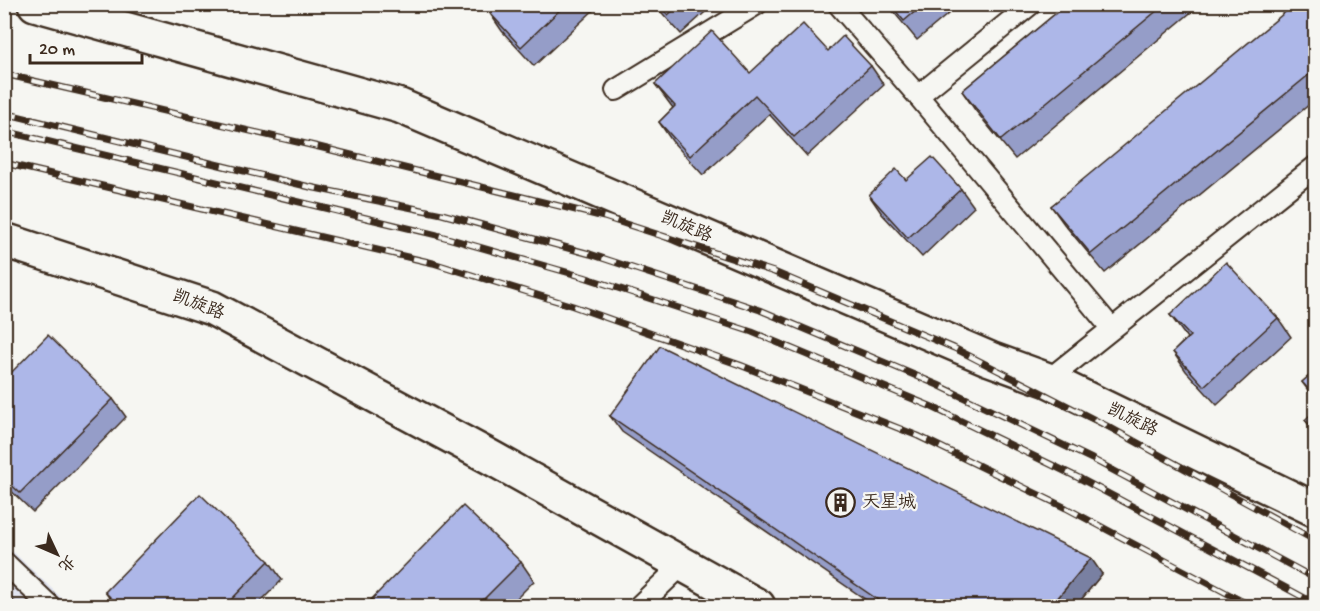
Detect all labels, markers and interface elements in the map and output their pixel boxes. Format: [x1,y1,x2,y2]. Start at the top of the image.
scale bar [30,27,142,65]
text: 20 m [39,40,75,61]
street label: 凯旋路 [657,207,715,248]
street label: 凯旋路 [169,286,227,325]
street label: 凯旋路 [1103,399,1161,442]
building icon: 天星城 [825,487,857,519]
place label: 天星城 [862,492,916,514]
north arrow [27,524,87,584]
text: 北 [53,550,78,575]

